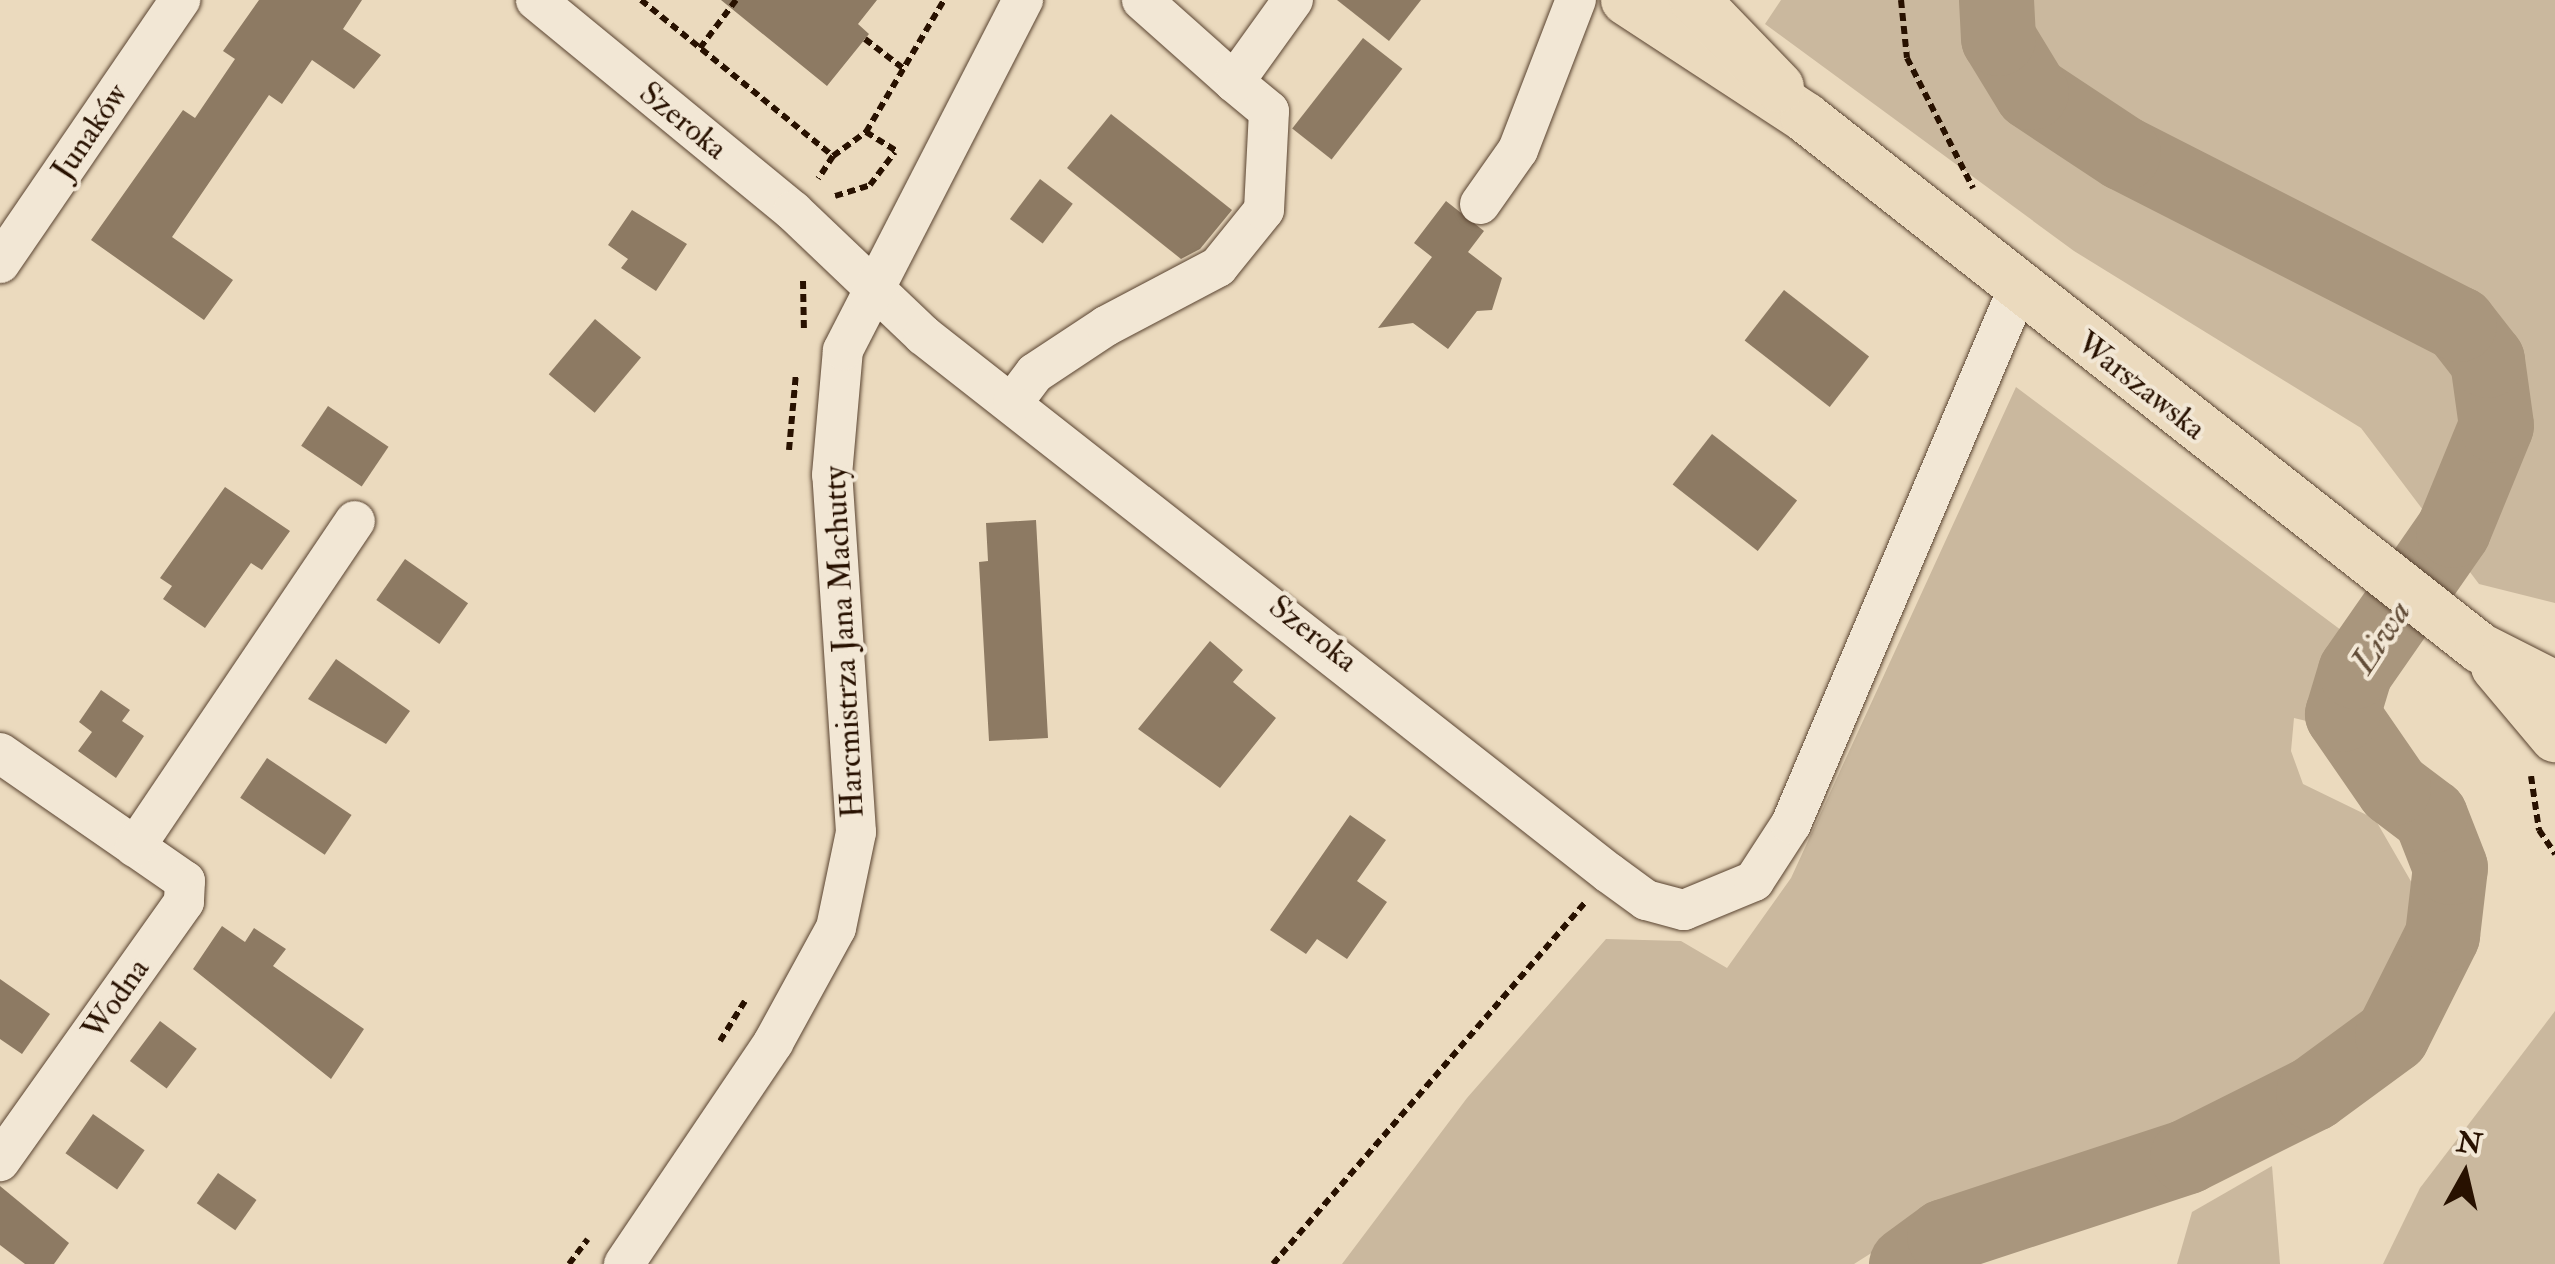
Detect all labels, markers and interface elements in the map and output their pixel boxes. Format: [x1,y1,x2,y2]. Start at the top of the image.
street label: Szeroka [631,74,735,168]
street label: Junaków [44,76,136,188]
street label: Warszawska [2069,324,2213,448]
street label: Harcmistrza Jana Machutty [816,465,872,819]
street label: Szeroka [1261,587,1365,681]
water label: Liwa [2342,593,2420,681]
street label: Wodna [74,951,158,1047]
north arrow [2415,1124,2515,1224]
text: N [2454,1125,2484,1163]

